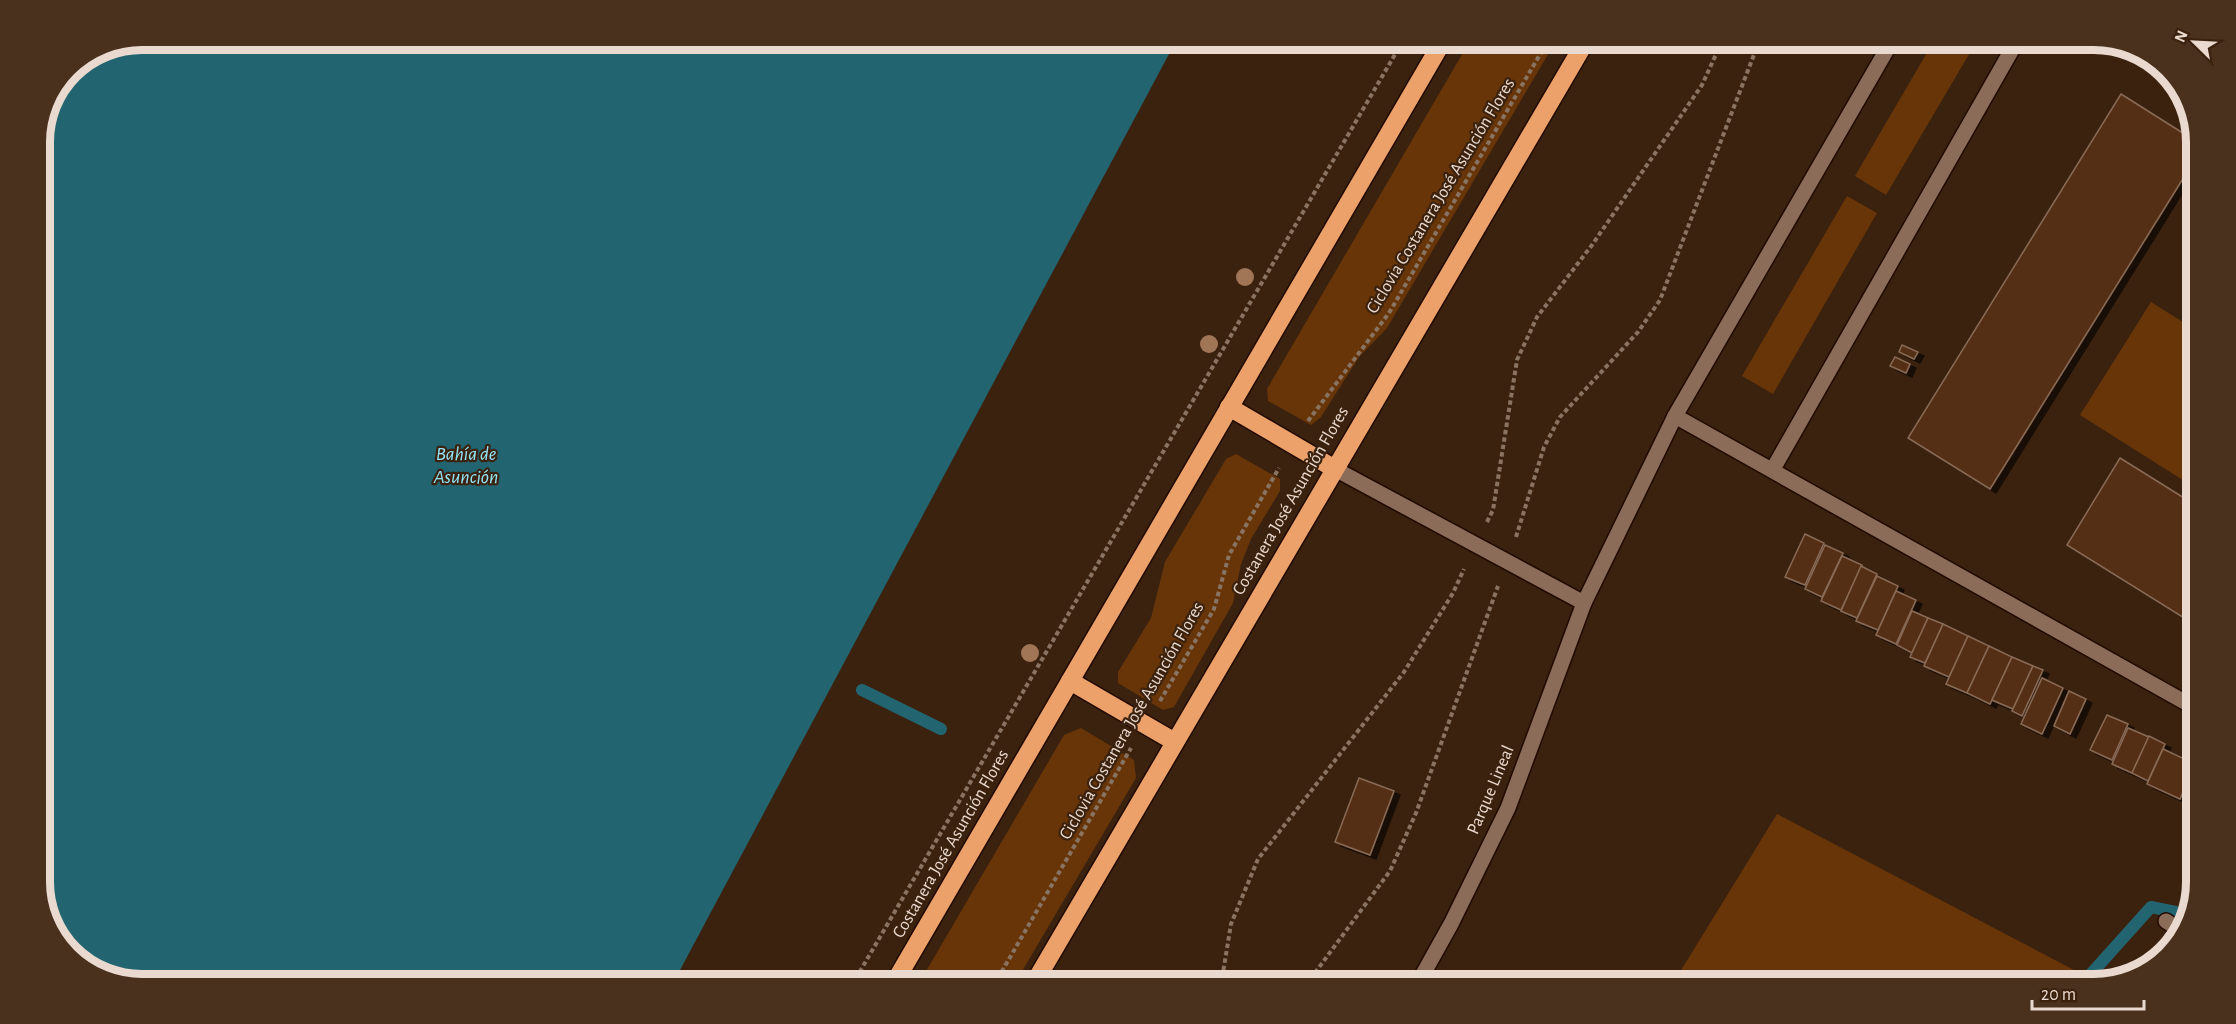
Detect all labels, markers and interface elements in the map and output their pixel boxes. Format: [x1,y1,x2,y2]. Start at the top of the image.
north arrow [2164,12,2224,72]
text: N [2172,28,2191,45]
street label: Ciclovia Costanera José Asunción Flores [1363,75,1519,317]
street label: Costanera José Asunción Flores [1230,404,1352,598]
water label: Bahía de Asunción [433,444,498,487]
street label: Ciclovia Costanera José Asunción Flores [1056,599,1208,843]
street label: Parque Lineal [1464,743,1518,837]
street label: Costanera José Asunción Flores [890,747,1012,941]
scale bar [2032,973,2144,1011]
text: 20 m [2041,986,2076,1004]

